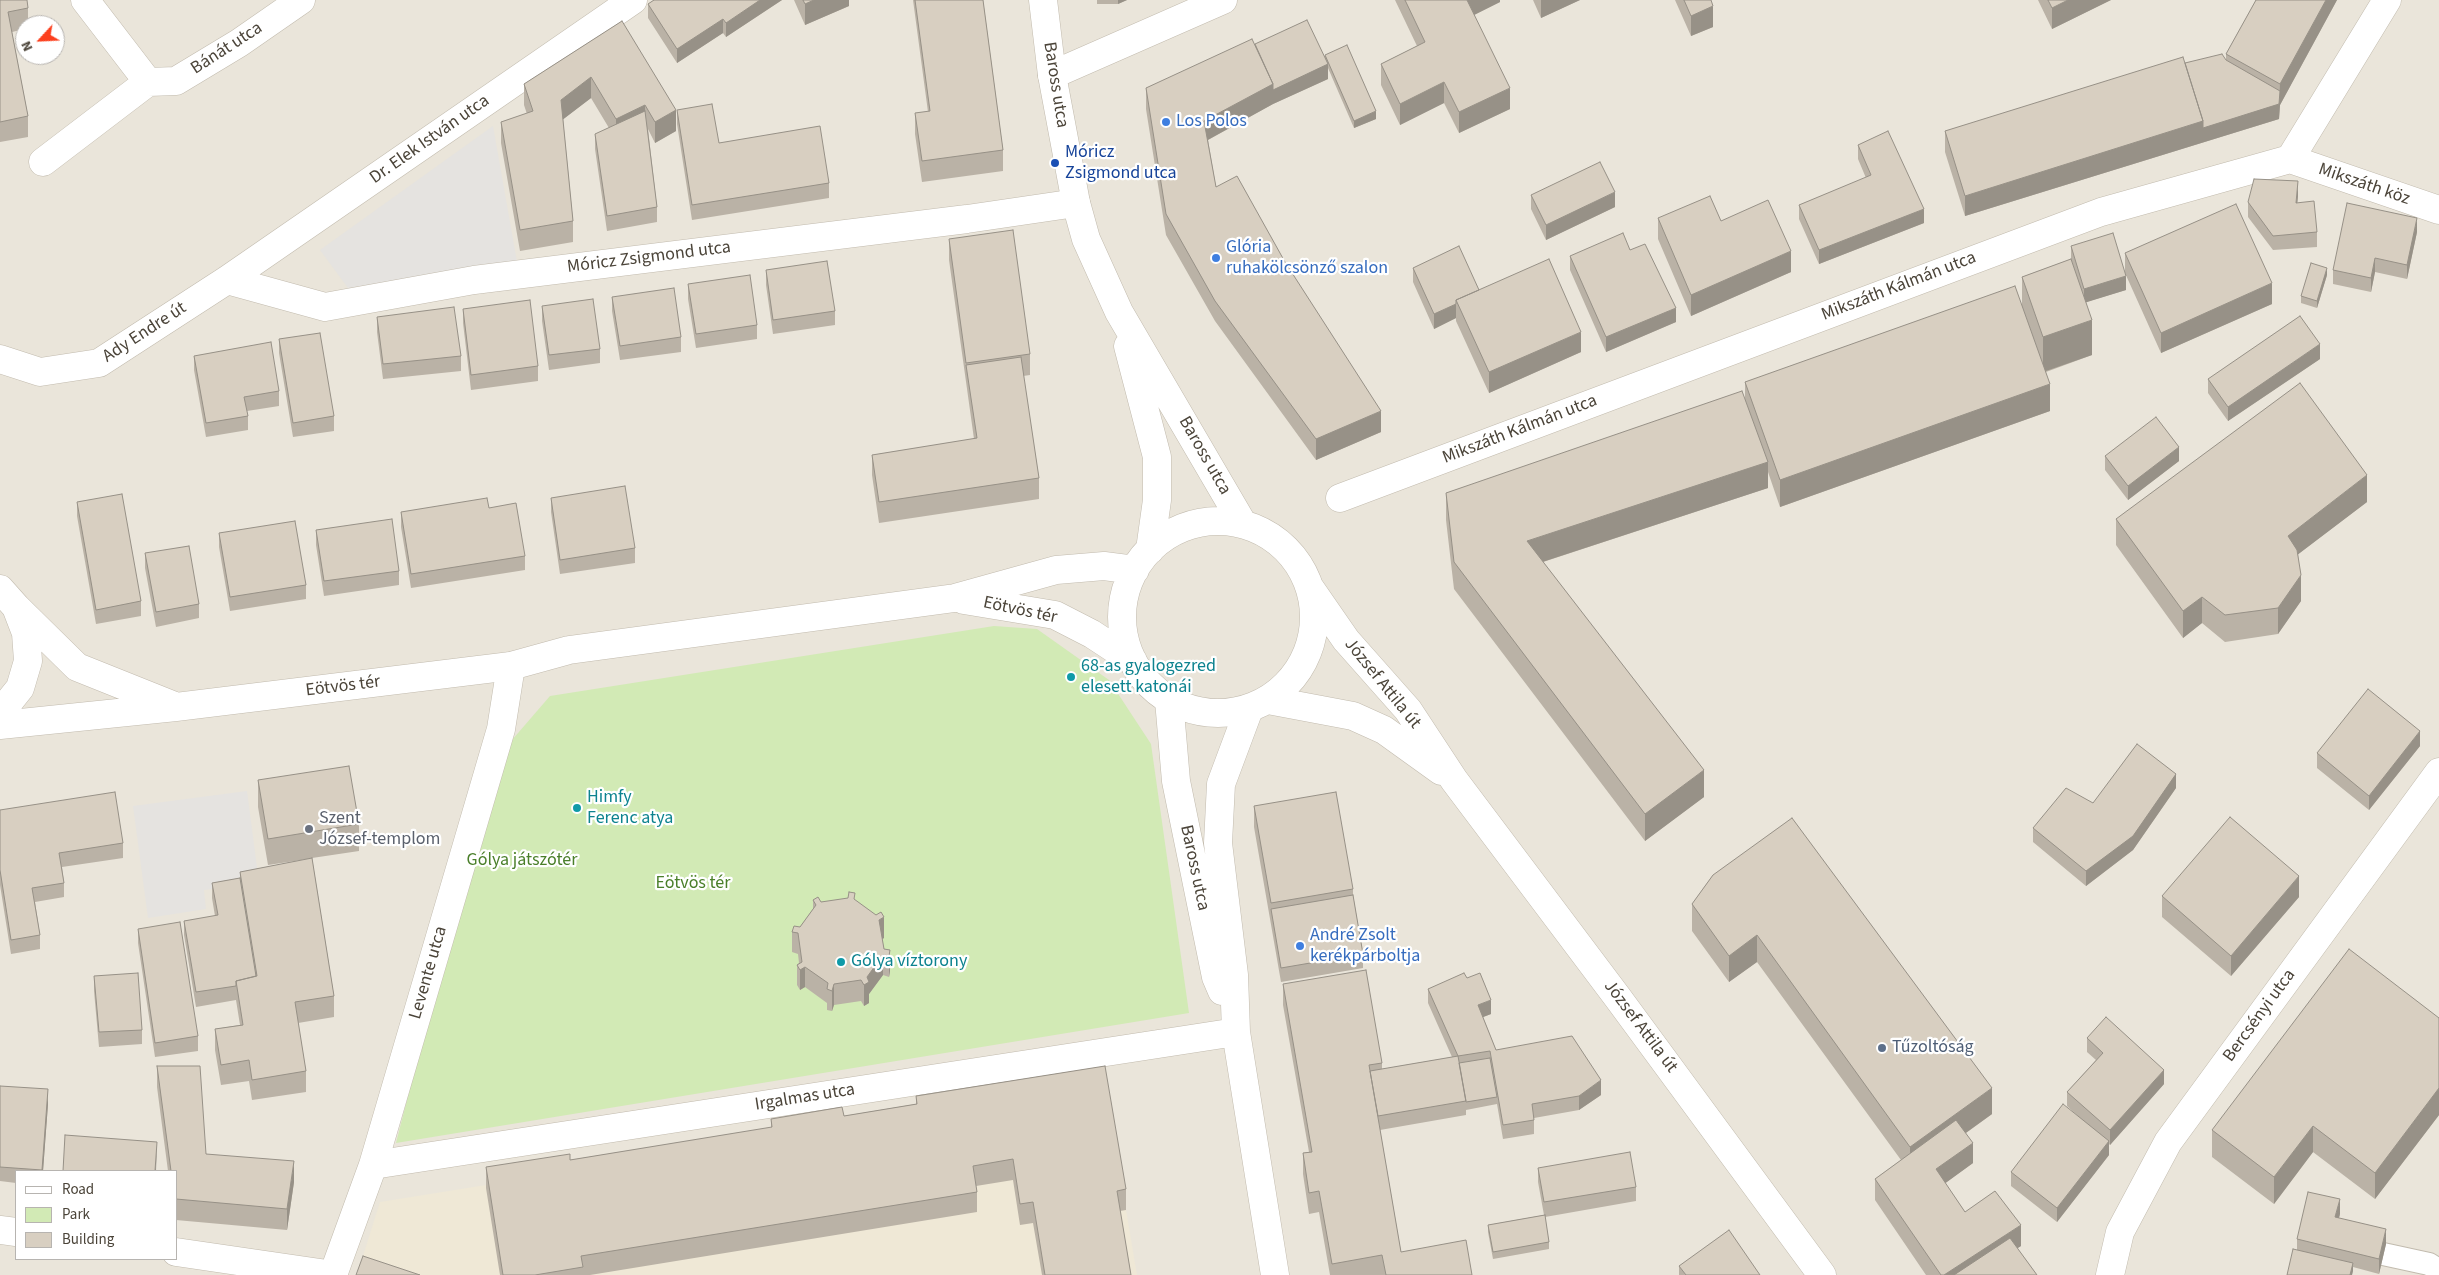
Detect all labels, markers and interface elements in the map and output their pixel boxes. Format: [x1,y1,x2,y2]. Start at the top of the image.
north arrow [15,15,65,65]
street label: Bánát utca [187,18,267,80]
text: N [16,37,38,54]
street label: Baross utca [1038,40,1072,130]
street label: Dr. Elek István utca [366,91,494,189]
place label: Los Polos [1176,111,1247,133]
marker: Los Polos [1160,116,1172,128]
place label: Móricz Zsigmond utca [1065,142,1177,184]
marker: Móricz Zsigmond utca [1049,157,1061,169]
street label: Mikszáth köz [2315,159,2413,211]
street label: Móricz Zsigmond utca [566,237,732,279]
place label: Glória ruhakölcsönző szalon [1226,237,1388,280]
street label: Mikszáth Kálmán utca [1819,248,1979,326]
marker: Glória ruhakölcsönző szalon [1210,252,1222,264]
street label: Ady Endre út [99,298,191,368]
street label: Mikszáth Kálmán utca [1440,391,1600,469]
street label: Baross utca [1173,413,1235,499]
street label: Eötvös tér [981,593,1059,629]
street label: József Attila út [1339,634,1425,734]
place label: 68-as gyalogezred elesett katonái [1081,656,1216,699]
marker: 68-as gyalogezred elesett katonái [1065,671,1077,683]
street label: Eötvös tér [304,672,382,702]
place label: Himfy Ferenc atya [587,787,673,830]
marker: Himfy Ferenc atya [571,802,583,814]
place label: Szent József-templom [319,808,440,851]
marker: Szent József-templom [303,823,315,835]
street label: Baross utca [1174,823,1214,913]
park label: Gólya játszótér [467,850,577,872]
park label: Eötvös tér [655,873,731,895]
street label: Levente utca [405,924,453,1022]
place label: André Zsolt kerékpárboltja [1310,925,1420,968]
marker: André Zsolt kerékpárboltja [1294,940,1306,952]
place label: Gólya víztorony [851,951,967,973]
marker: Gólya víztorony [835,956,847,968]
street label: Bercsényi utca [2219,965,2301,1067]
street label: József Attila út [1598,977,1682,1077]
place label: Tűzoltóság [1892,1037,1974,1059]
marker: Tűzoltóság [1876,1042,1888,1054]
street label: Irgalmas utca [753,1079,857,1117]
legend [15,1170,178,1260]
text: Road [62,1179,94,1200]
text: Park [62,1204,90,1225]
text: Building [62,1229,114,1250]

